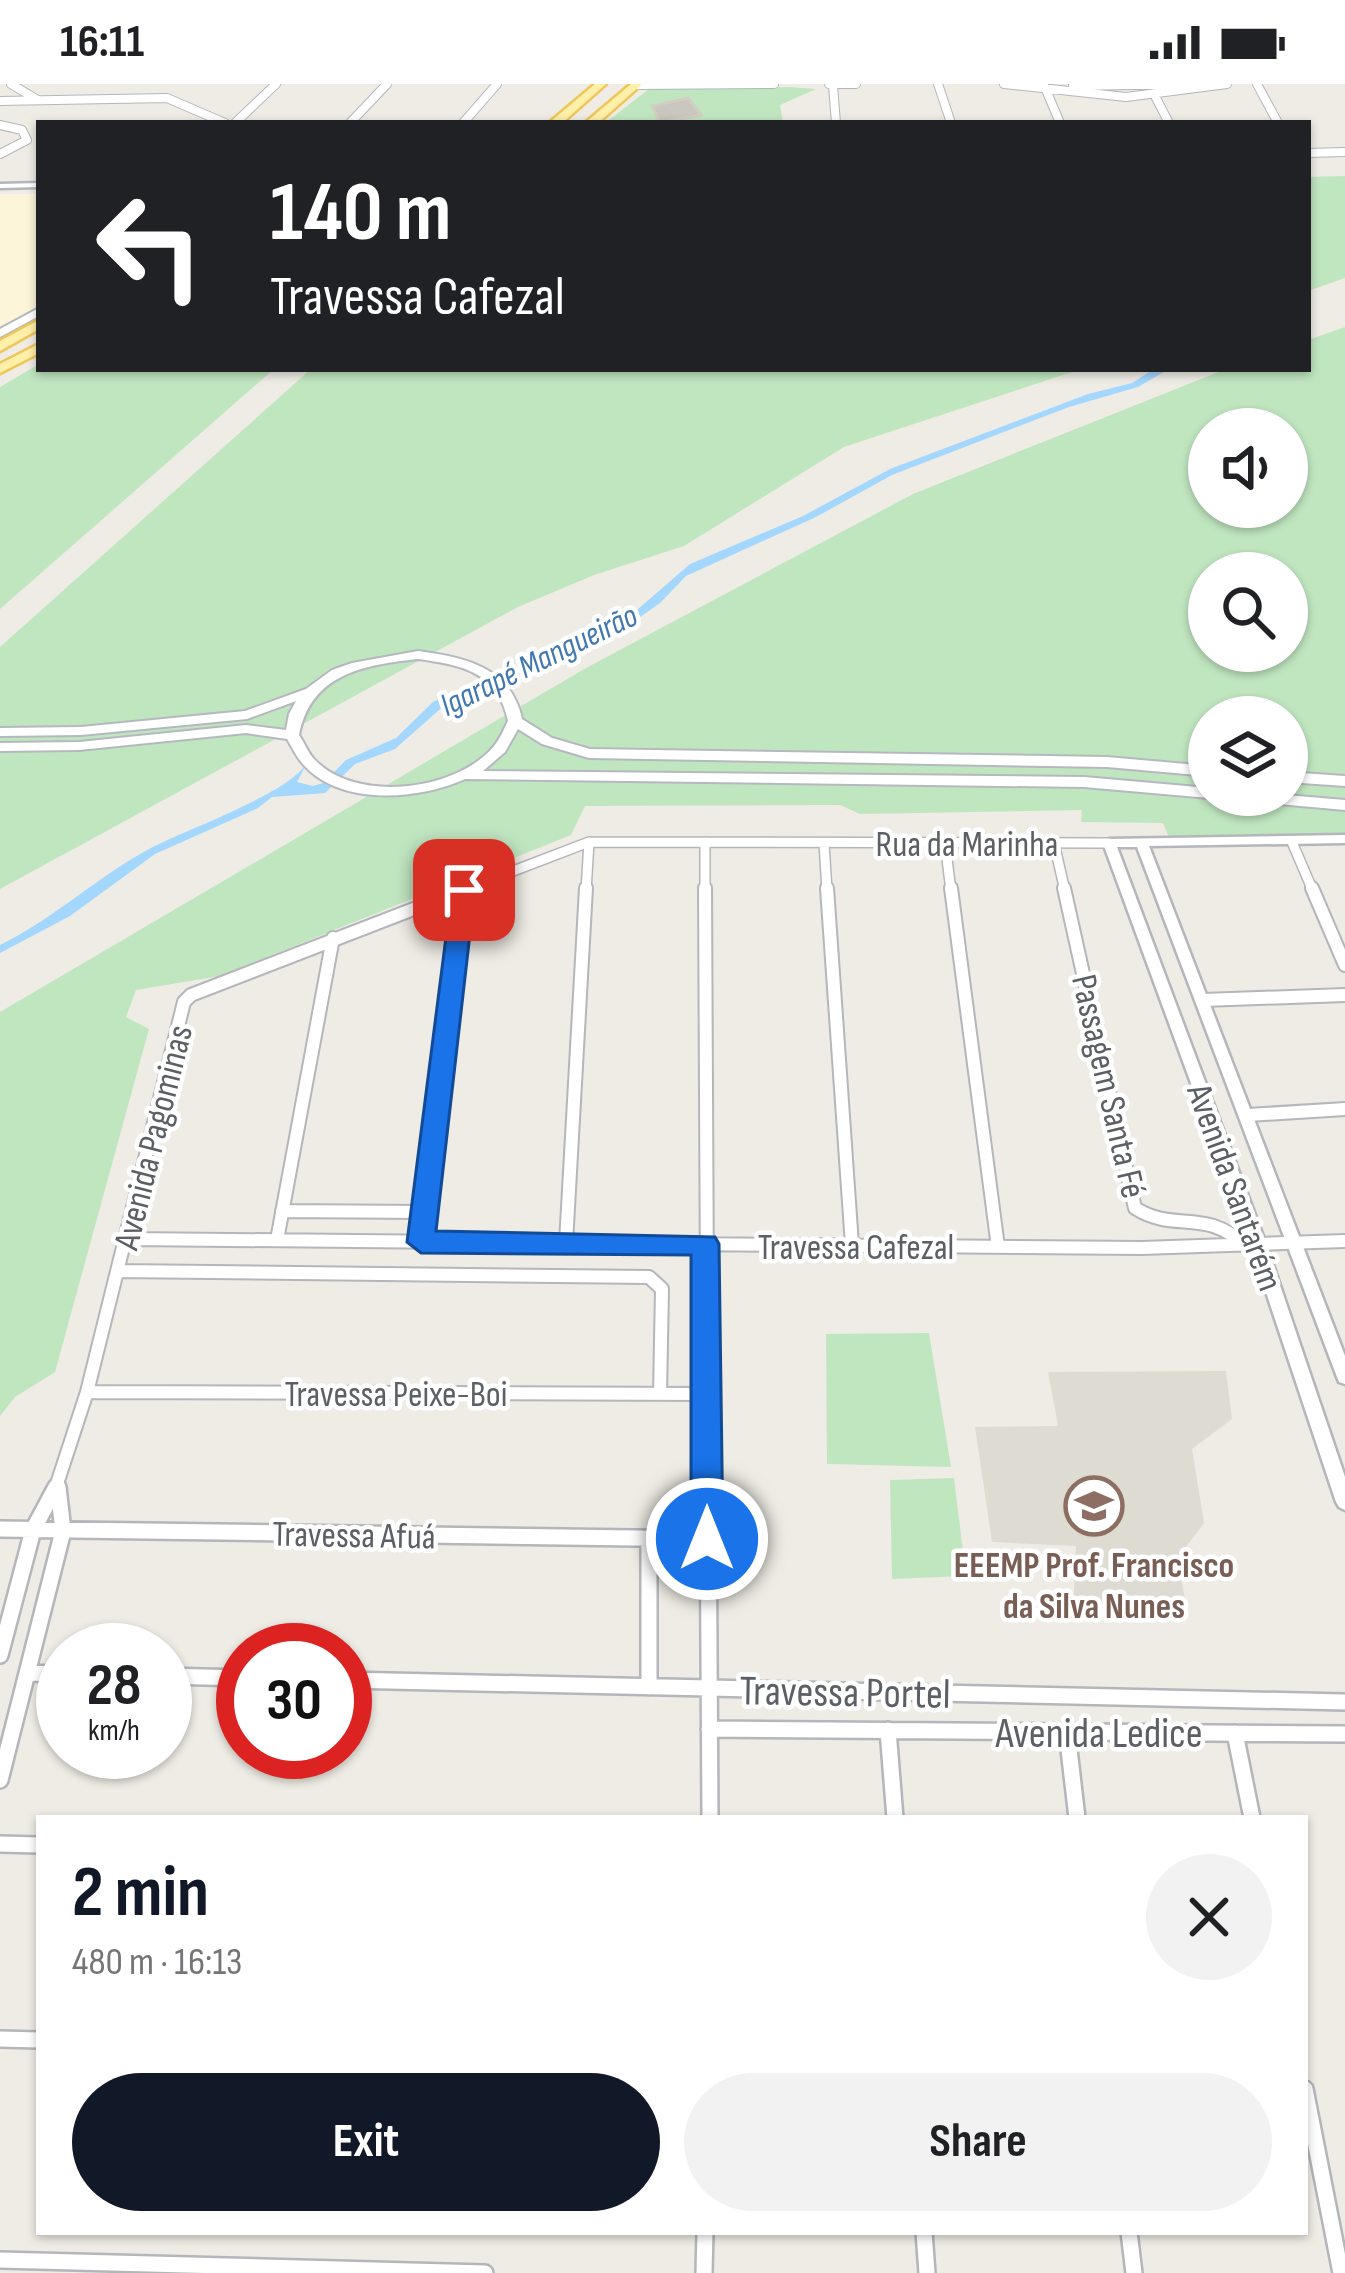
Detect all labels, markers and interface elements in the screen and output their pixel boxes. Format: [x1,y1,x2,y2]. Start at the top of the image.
text: 16:11 [60,15,144,70]
text: 140 m [270,163,451,264]
icon: left [72,168,228,324]
text: Travessa Cafezal [270,265,565,330]
map controls [1188,408,1308,816]
button: sound [1188,408,1308,528]
button: search [1188,552,1308,672]
water label: Igarapé Mangueirão [434,596,644,726]
button: layers [1188,696,1308,816]
street label: Rua da Marinha [876,824,1058,867]
pin [413,839,515,941]
icon: arrive [431,857,497,923]
street label: Passagem Santa Fé [1061,971,1154,1203]
street label: Avenida Pagominas [106,1021,203,1255]
street label: Avenida Santarém [1176,1078,1291,1297]
street label: Travessa Cafezal [758,1227,954,1270]
street label: Travessa Peixe-Boi [285,1374,507,1417]
school or university icon: EEEMP Prof. Francisco da Silva Nunes [1063,1475,1125,1537]
position arrow [644,1476,770,1602]
street label: Travessa Afuá [272,1514,436,1559]
place label: EEEMP Prof. Francisco da Silva Nunes [954,1545,1234,1629]
speed limit sign: 30 [216,1623,372,1779]
text: 28 [87,1650,141,1722]
street label: Travessa Portel [739,1666,951,1721]
street label: Avenida Ledice [994,1709,1203,1760]
text: km/h [88,1713,140,1749]
text: 2 min [72,1850,209,1937]
button: close [1146,1854,1272,1980]
text: 480 m · 16:13 [72,1939,242,1986]
button: Exit [72,2073,660,2211]
button: Share [684,2073,1272,2211]

